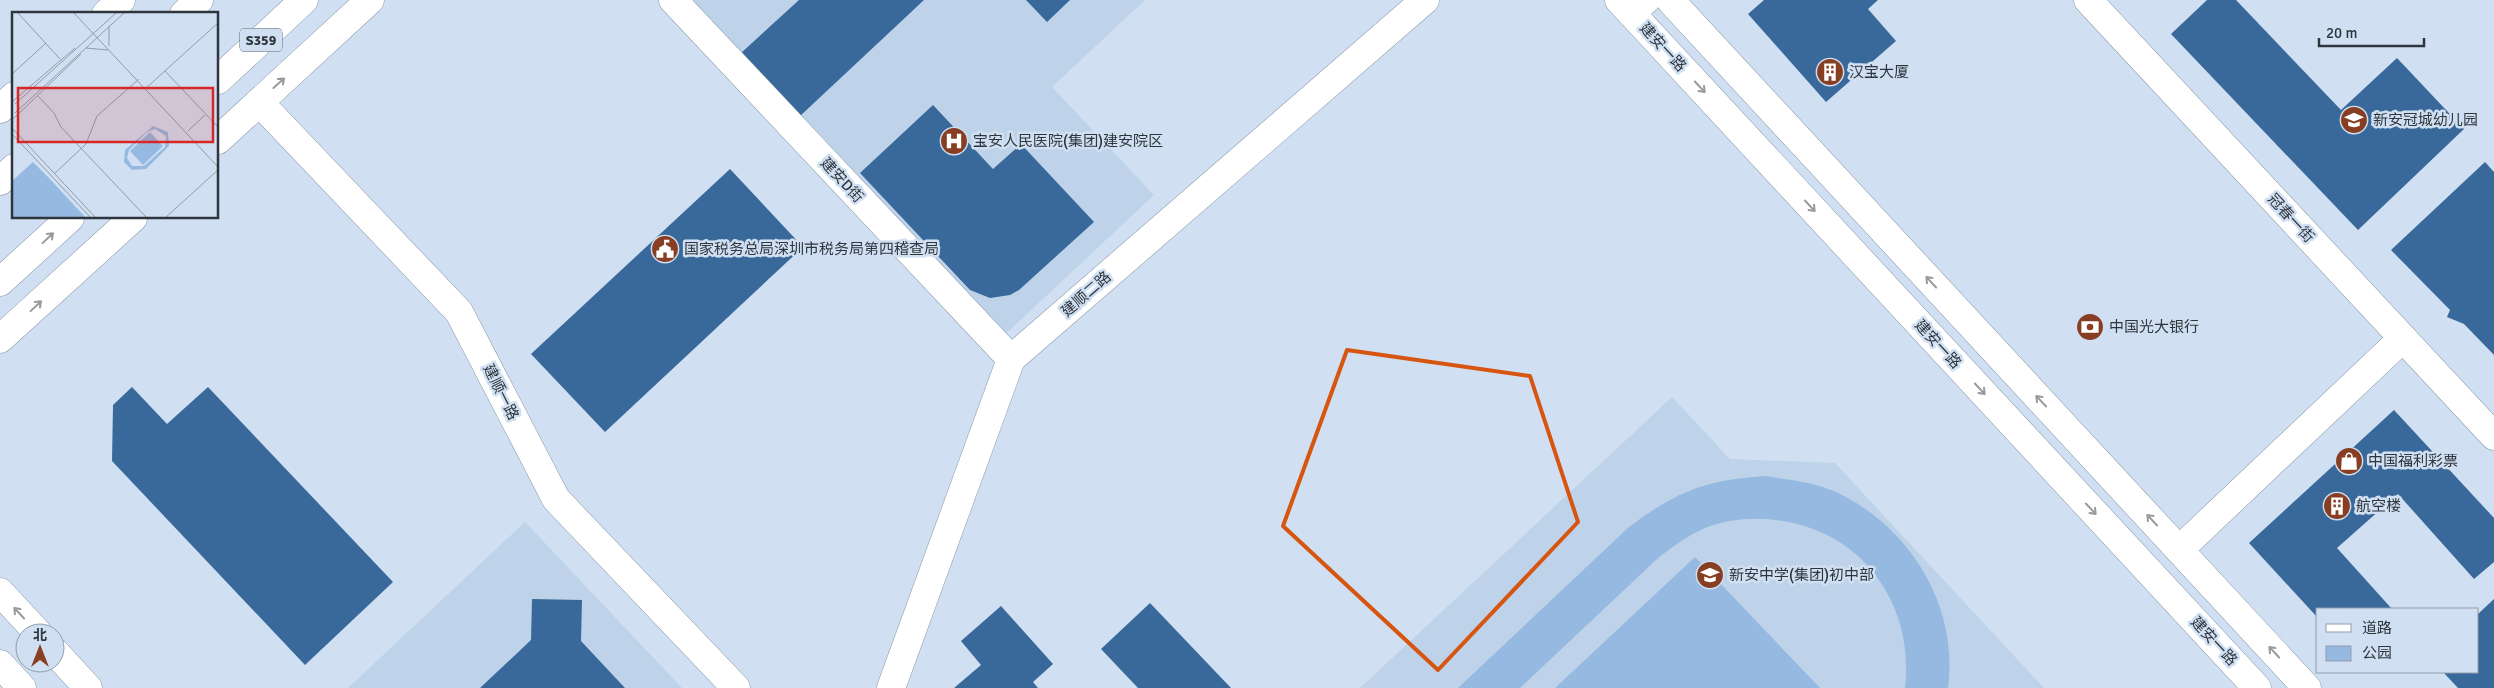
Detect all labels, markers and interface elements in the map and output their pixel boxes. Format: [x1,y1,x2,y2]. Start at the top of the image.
inset map [12,12,219,219]
scale bar [2319,15,2424,47]
street label: 建安一路 [1636,19,1690,75]
text: 20 m [2326,24,2357,42]
road number: S359 [240,28,282,52]
building icon: 汉宝大厦 [1815,57,1845,87]
place label: 汉宝大厦 [1849,63,1909,81]
one-way arrow [273,77,286,89]
one-way arrow [1694,81,1706,93]
school or university icon: 新安冠城幼儿园 [2339,105,2369,135]
place label: 新安冠城幼儿园 [2373,111,2478,129]
hospital icon: 宝安人民医院(集团)建安院区 [939,126,969,156]
place label: 宝安人民医院(集团)建安院区 [973,132,1163,150]
street label: 建安D街 [817,154,867,206]
street label: 冠春一街 [2264,190,2318,246]
one-way arrow [1804,200,1816,213]
one-way arrow [41,232,54,244]
public building icon: 国家税务总局深圳市税务局第四稽查局 [650,234,680,264]
place label: 国家税务总局深圳市税务局第四稽查局 [684,240,939,258]
street label: 建顺二路 [1057,268,1115,320]
one-way arrow [1925,275,1937,288]
one-way arrow [29,301,42,312]
bank icon: 中国光大银行 [2075,312,2105,342]
street label: 建安一路 [1911,316,1965,372]
place label: 中国光大银行 [2109,318,2199,336]
street label: 建顺一路 [479,361,523,423]
one-way arrow [1974,383,1986,396]
one-way arrow [2035,395,2047,407]
shop icon: 中国福利彩票 [2334,446,2364,476]
place label: 中国福利彩票 [2368,452,2458,470]
building icon: 航空楼 [2322,491,2352,521]
place label: 航空楼 [2356,497,2401,515]
one-way arrow [2085,502,2097,515]
one-way arrow [2146,514,2158,527]
school or university icon: 新安中学(集团)初中部 [1695,560,1725,590]
place label: 新安中学(集团)初中部 [1729,566,1874,584]
one-way arrow [13,606,25,619]
legend [2316,608,2479,673]
street label: 建安一路 [2187,613,2241,669]
text: 道路 [2362,619,2392,637]
north arrow [15,623,65,673]
text: 北 [33,627,47,644]
text: 公园 [2362,644,2392,662]
one-way arrow [2268,646,2280,659]

